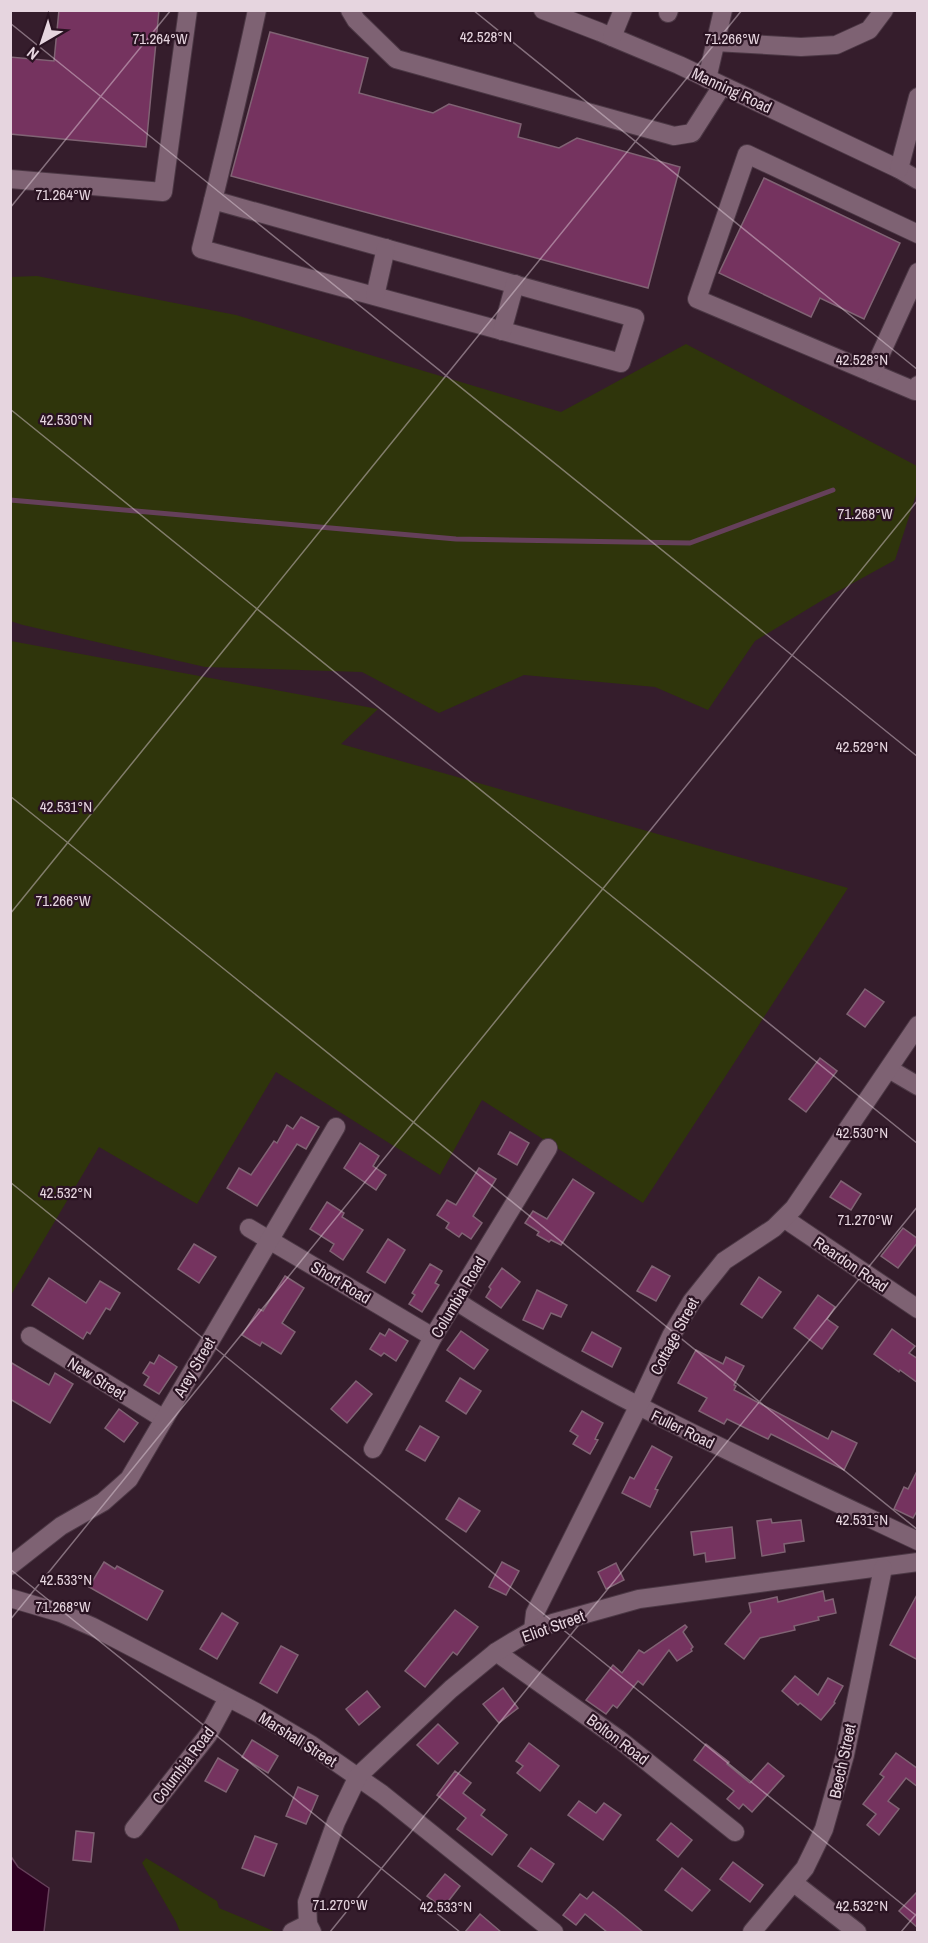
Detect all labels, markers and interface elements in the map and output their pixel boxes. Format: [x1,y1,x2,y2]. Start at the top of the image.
north arrow [12,12,72,72]
text: 42.528°N [460,26,512,47]
text: 71.264°W [132,28,188,49]
text: 71.266°W [704,28,760,49]
text: N [22,42,43,65]
street label: Manning Road [688,62,776,118]
text: 71.264°W [35,184,91,205]
text: 42.528°N [836,349,888,370]
text: 42.530°N [40,409,92,430]
text: 71.268°W [837,503,893,524]
text: 42.529°N [836,736,888,757]
text: 42.531°N [40,796,92,817]
text: 71.266°W [35,890,91,911]
text: 42.530°N [836,1122,888,1143]
text: 42.532°N [40,1182,92,1203]
text: 71.270°W [837,1209,893,1230]
street label: Reardon Road [809,1231,893,1297]
street label: Columbia Road [425,1252,491,1342]
street label: Short Road [307,1255,375,1309]
street label: Cottage Street [644,1293,704,1379]
street label: Arey Street [168,1333,220,1402]
street label: New Street [64,1351,131,1405]
street label: Fuller Road [648,1404,718,1454]
text: 42.531°N [836,1509,888,1530]
text: 42.533°N [40,1569,92,1590]
text: 71.268°W [35,1596,91,1617]
street label: Eliot Street [519,1604,588,1647]
street label: Marshall Street [255,1706,342,1772]
street label: Bolton Road [583,1708,653,1770]
street label: Beech Street [823,1721,861,1800]
street label: Columbia Road [147,1722,219,1808]
text: 71.270°W [312,1894,368,1915]
text: 42.532°N [836,1895,888,1916]
text: 42.533°N [420,1896,472,1917]

